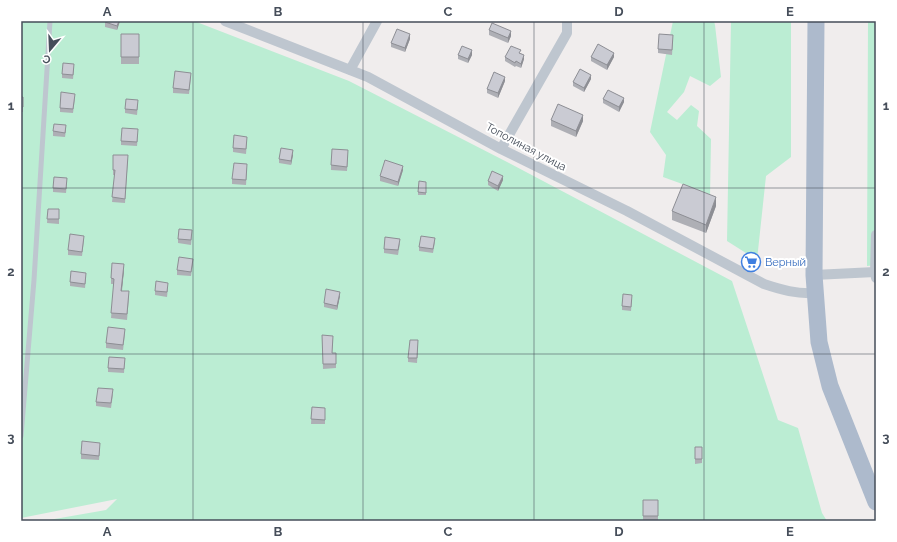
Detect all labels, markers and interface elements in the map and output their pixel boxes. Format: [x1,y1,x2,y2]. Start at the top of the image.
text: A [103,4,112,19]
text: B [274,4,283,19]
text: C [444,4,453,19]
text: D [614,4,624,19]
text: E [786,4,794,19]
north arrow [30,30,70,70]
text: С [41,51,53,66]
text: 1 [8,98,15,113]
text: 1 [883,98,890,113]
street label: Тополиная улица [484,120,568,174]
supermarket icon: Верный [740,251,762,273]
place label: Верный [765,256,806,269]
text: 2 [7,264,15,279]
text: 2 [882,264,890,279]
text: 3 [7,430,15,445]
text: 3 [882,430,890,445]
text: A [103,524,112,539]
text: B [274,524,283,539]
text: C [444,524,453,539]
text: D [614,524,624,539]
text: E [786,524,794,539]

